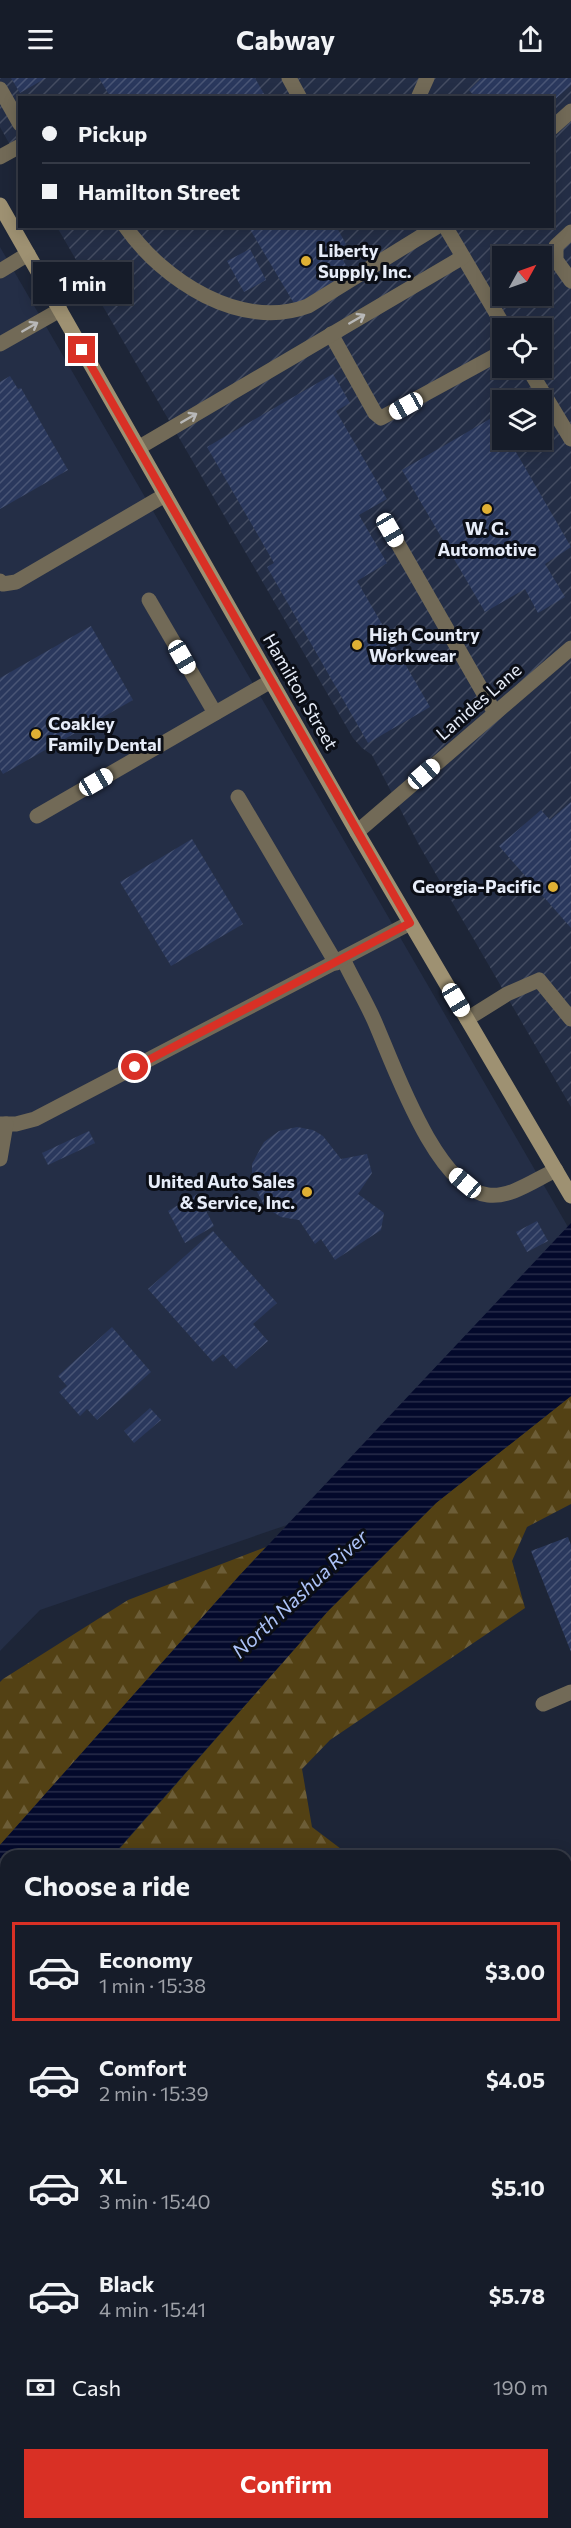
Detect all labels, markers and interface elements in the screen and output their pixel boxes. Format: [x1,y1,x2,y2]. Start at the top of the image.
icon: menu [24,23,57,56]
text: Cabway [236,23,335,56]
icon: share [514,23,547,56]
text: Pickup [78,120,147,147]
text: Hamilton Street [78,178,240,205]
place label: Liberty Supply, Inc. [318,239,412,282]
north arrow [492,246,552,306]
map controls [492,246,552,450]
marker: Liberty Supply, Inc. [299,254,313,268]
callout: 1 min [32,263,132,305]
text: 1 min [59,271,106,295]
one-way arrow [348,313,365,325]
button: locate [492,318,552,378]
one-way arrow [21,321,38,333]
route end [68,336,95,363]
car [386,389,426,423]
button: layers [492,390,552,450]
one-way arrow [180,412,197,424]
marker: W. G. Automotive [480,502,494,516]
car [373,510,407,550]
place label: W. G. Automotive [437,517,537,560]
place label: High Country Workwear [369,623,480,666]
street label: Hamilton Street [259,630,343,753]
car [165,637,199,677]
marker: High Country Workwear [350,638,364,652]
street label: Lanides Lane [431,658,525,744]
place label: Coakley Family Dental [48,712,162,755]
marker: Coakley Family Dental [29,727,43,741]
car [405,755,443,793]
car [76,765,116,799]
place label: Georgia-Pacific [412,875,541,897]
marker: Georgia-Pacific [546,880,560,894]
car [439,980,473,1020]
route start [121,1053,148,1080]
car [445,1165,485,1201]
place label: United Auto Sales & Service, Inc. [148,1170,295,1213]
marker: United Auto Sales & Service, Inc. [300,1185,314,1199]
water label: North Nashua River [226,1523,373,1662]
text: Choose a ride [24,1869,190,1902]
icon: car [27,1945,81,1999]
text: Economy [99,1946,193,1973]
text: $3.00 [485,1958,545,1985]
text: 1 min · 15:38 [99,1973,206,1997]
icon: car [27,2053,81,2107]
text: Comfort [99,2054,187,2081]
text: $4.05 [486,2066,545,2093]
text: 2 min · 15:39 [99,2081,209,2105]
icon: car [27,2161,81,2215]
text: XL [99,2162,127,2189]
text: $5.10 [491,2174,545,2201]
text: 3 min · 15:40 [99,2189,210,2213]
icon: car [27,2269,81,2323]
text: Black [99,2270,154,2297]
text: $5.78 [489,2282,545,2309]
text: 4 min · 15:41 [99,2297,206,2321]
icon: cash [24,2371,57,2404]
text: Cash [72,2374,121,2401]
text: 190 m [493,2375,548,2399]
button: Confirm [24,2449,548,2518]

